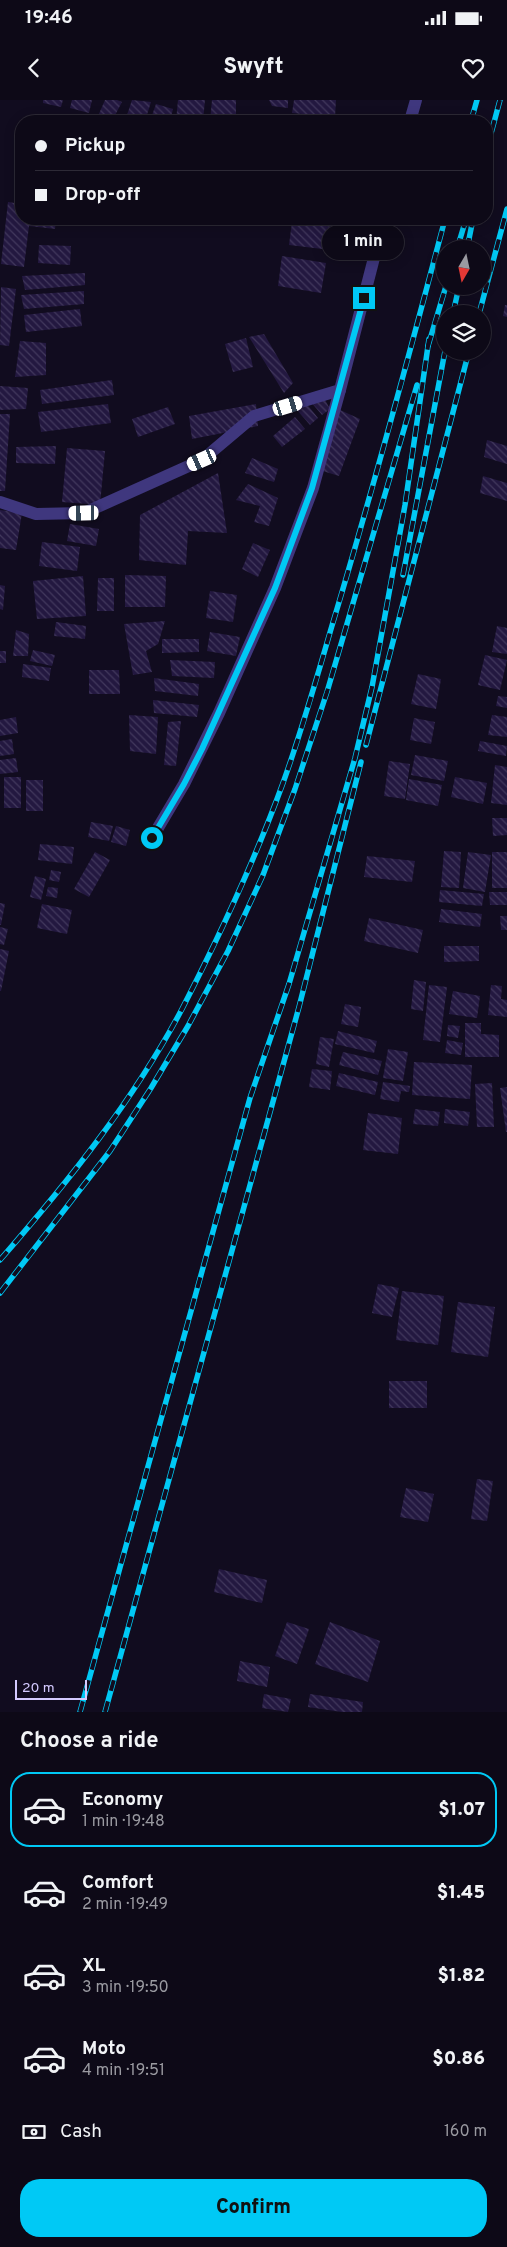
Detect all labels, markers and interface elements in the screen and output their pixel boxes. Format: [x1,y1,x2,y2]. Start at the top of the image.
text: 19:46 [25,6,73,30]
icon: back [20,54,48,82]
text: Swyft [224,54,283,81]
icon: heart [459,54,487,82]
text: Pickup [65,134,125,158]
text: Drop-off [65,183,140,207]
callout: 1 min [323,226,405,260]
text: 1 min [343,232,383,252]
north arrow [436,240,491,295]
map controls [436,240,491,360]
route end [353,287,375,309]
button: layers [436,305,491,360]
car [271,394,304,418]
car [185,447,218,473]
car [68,505,99,521]
route start [141,827,163,849]
scale bar [15,1677,88,1700]
text: 20 m [22,1680,55,1697]
text: Choose a ride [20,1728,158,1755]
icon: car [22,1787,67,1832]
text: Economy [82,1788,163,1812]
text: $1.07 [438,1798,485,1822]
text: 1 min · 19:48 [82,1812,165,1832]
icon: car [22,1870,67,1915]
text: Comfort [82,1871,154,1895]
text: $1.45 [437,1881,485,1905]
text: 2 min · 19:49 [82,1895,168,1915]
icon: car [22,1953,67,1998]
text: XL [82,1954,105,1978]
text: $1.82 [437,1964,485,1988]
text: 3 min · 19:50 [82,1978,169,1998]
icon: car [22,2036,67,2081]
text: Moto [82,2037,126,2061]
text: $0.86 [432,2047,485,2071]
text: 4 min · 19:51 [82,2061,165,2081]
icon: cash [20,2118,48,2146]
text: Cash [60,2120,102,2144]
text: 160 m [444,2122,487,2142]
button: Confirm [20,2179,487,2237]

